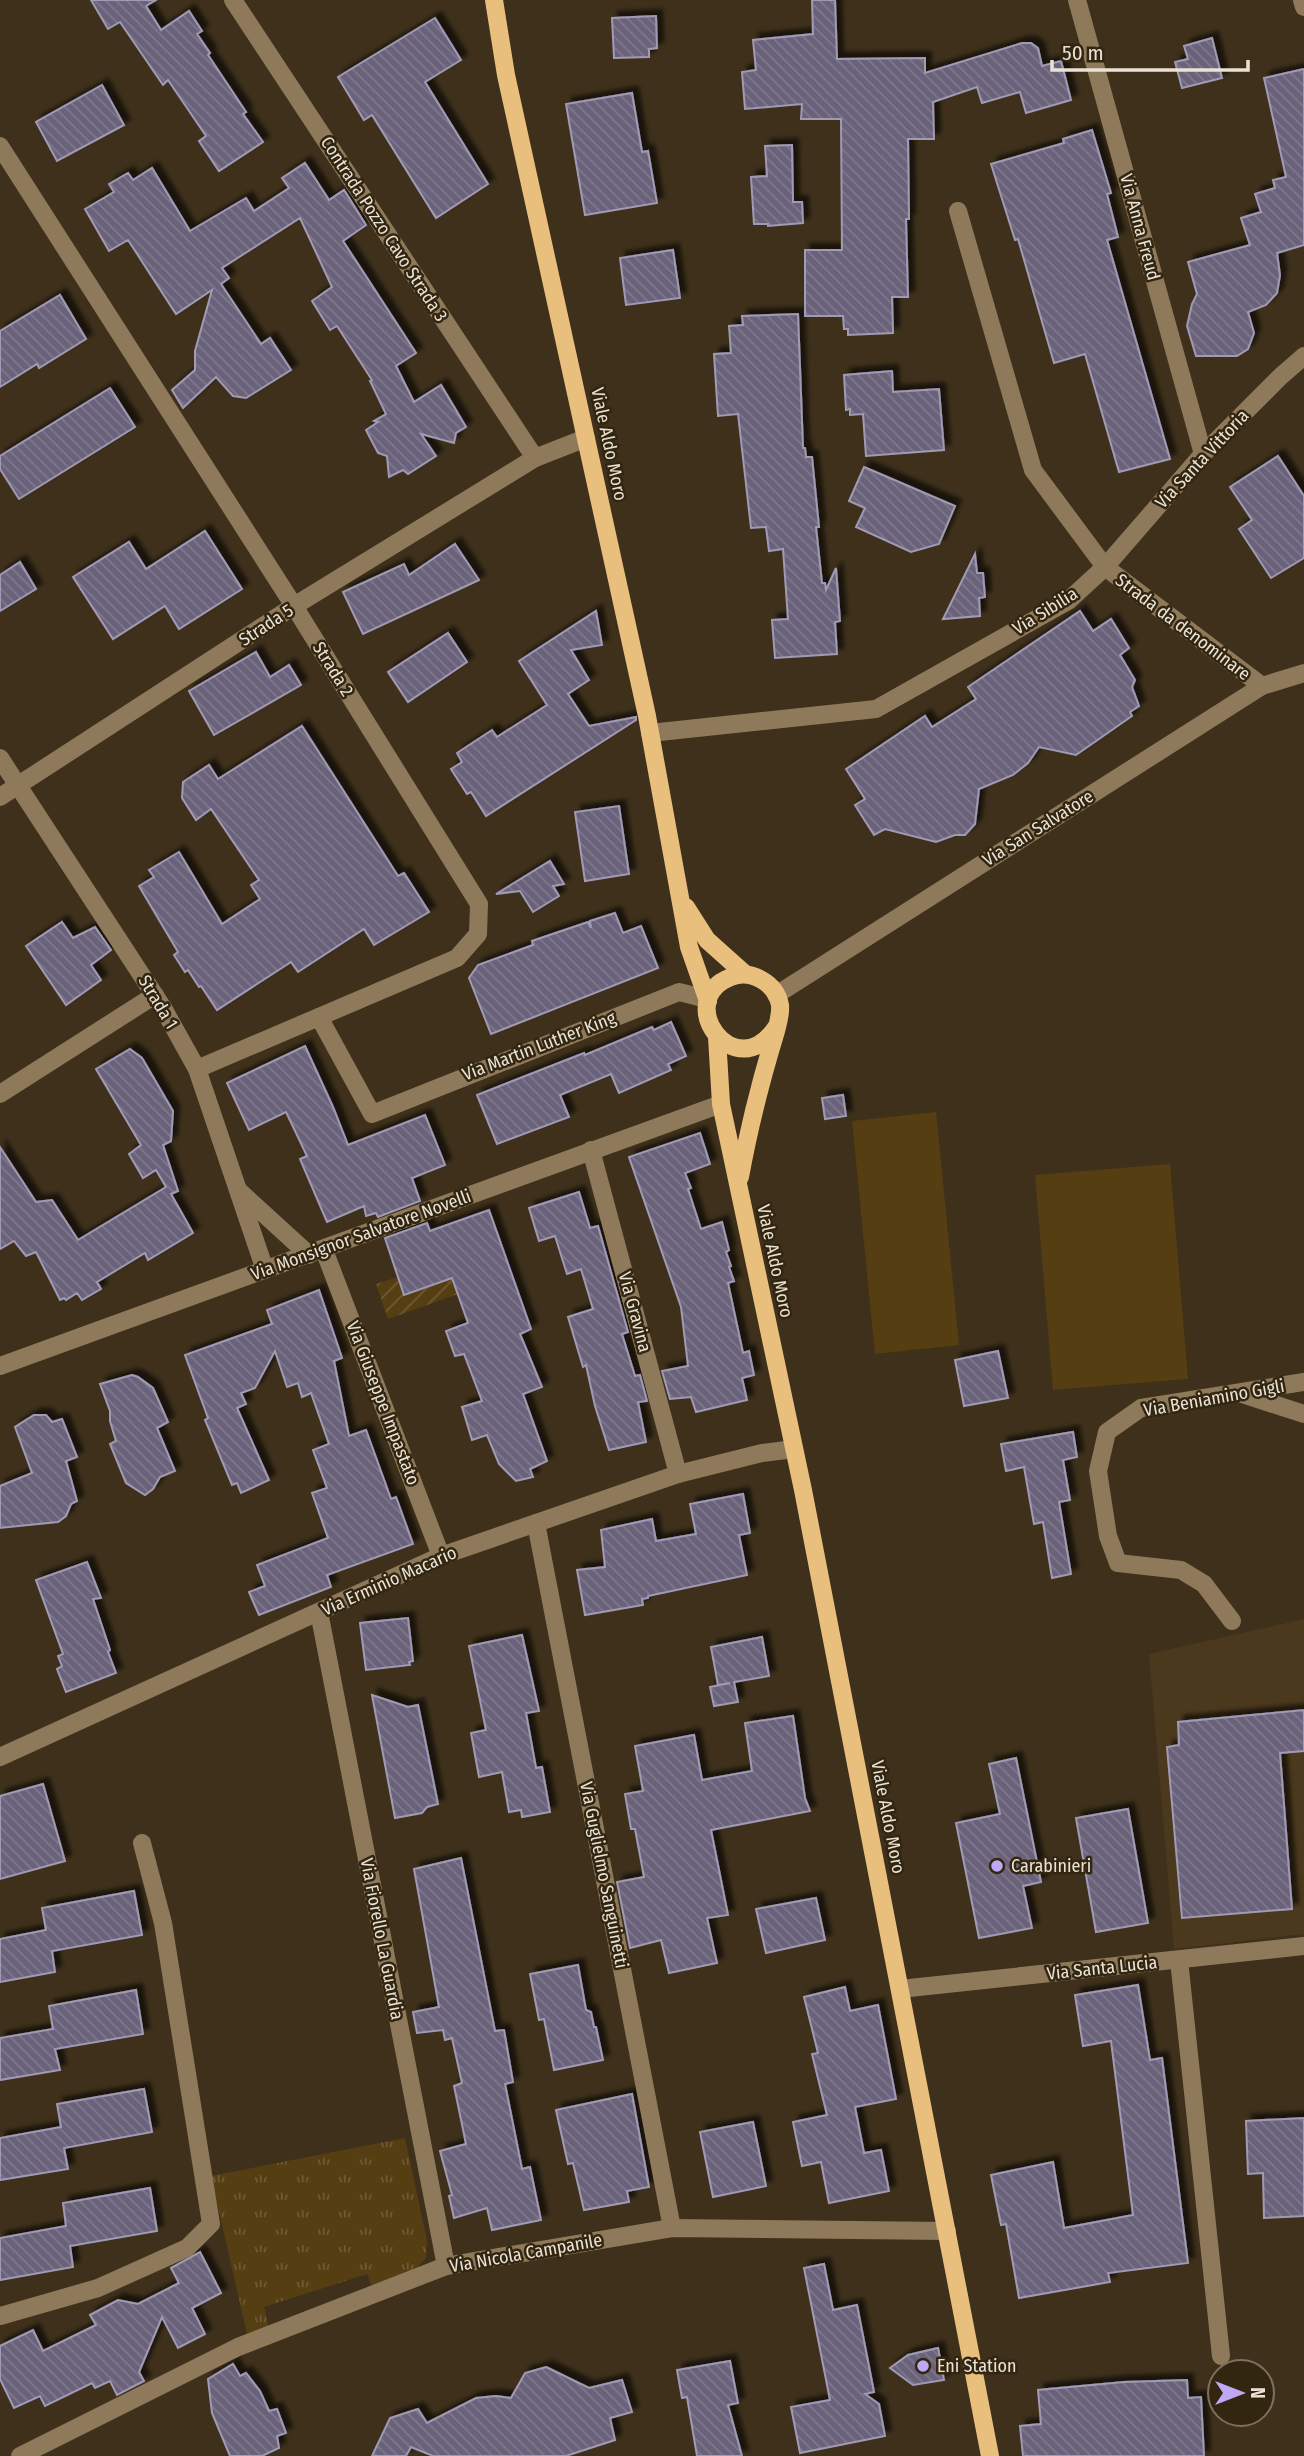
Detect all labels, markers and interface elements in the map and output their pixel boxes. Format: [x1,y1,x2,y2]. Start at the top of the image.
scale bar [1052,28,1248,72]
text: 50 m [1062,40,1104,66]
street label: Contrada Pozzo Cavo Strada 3 [316,132,452,326]
street label: Via Anna Freud [1115,171,1165,283]
street label: Viale Aldo Moro [586,385,632,503]
street label: Via Santa Vittoria [1151,405,1254,513]
street label: Strada da denominare [1111,569,1255,685]
street label: Via Sibilia [1008,582,1082,640]
street label: Strada 5 [235,599,297,651]
street label: Strada 2 [308,638,358,700]
street label: Via San Salvatore [978,785,1098,871]
street label: Strada 1 [133,971,183,1033]
street label: Via Martin Luther King [459,1006,619,1085]
street label: Via Monsignor Salvatore Novelli [248,1185,474,1285]
street label: Viale Aldo Moro [752,1202,798,1320]
street label: Via Gravina [614,1269,656,1355]
street label: Via Giuseppe Impastato [342,1318,424,1488]
street label: Via Beniamino Gigli [1142,1375,1286,1421]
street label: Via Erminio Macario [318,1541,460,1621]
street label: Viale Aldo Moro [866,1758,910,1876]
street label: Via Guglielmo Sanguinetti [575,1780,633,1970]
place label: Carabinieri [1011,1855,1091,1877]
street label: Via Fiorello La Guardia [356,1856,408,2022]
marker: Carabinieri [989,1858,1005,1874]
street label: Via Santa Lucia [1046,1951,1159,1985]
street label: Via Nicola Campanile [448,2229,604,2277]
place label: Eni Station [937,2355,1016,2377]
marker: Eni Station [915,2358,931,2374]
north arrow [1206,2358,1276,2428]
text: N [1246,2387,1269,2399]

